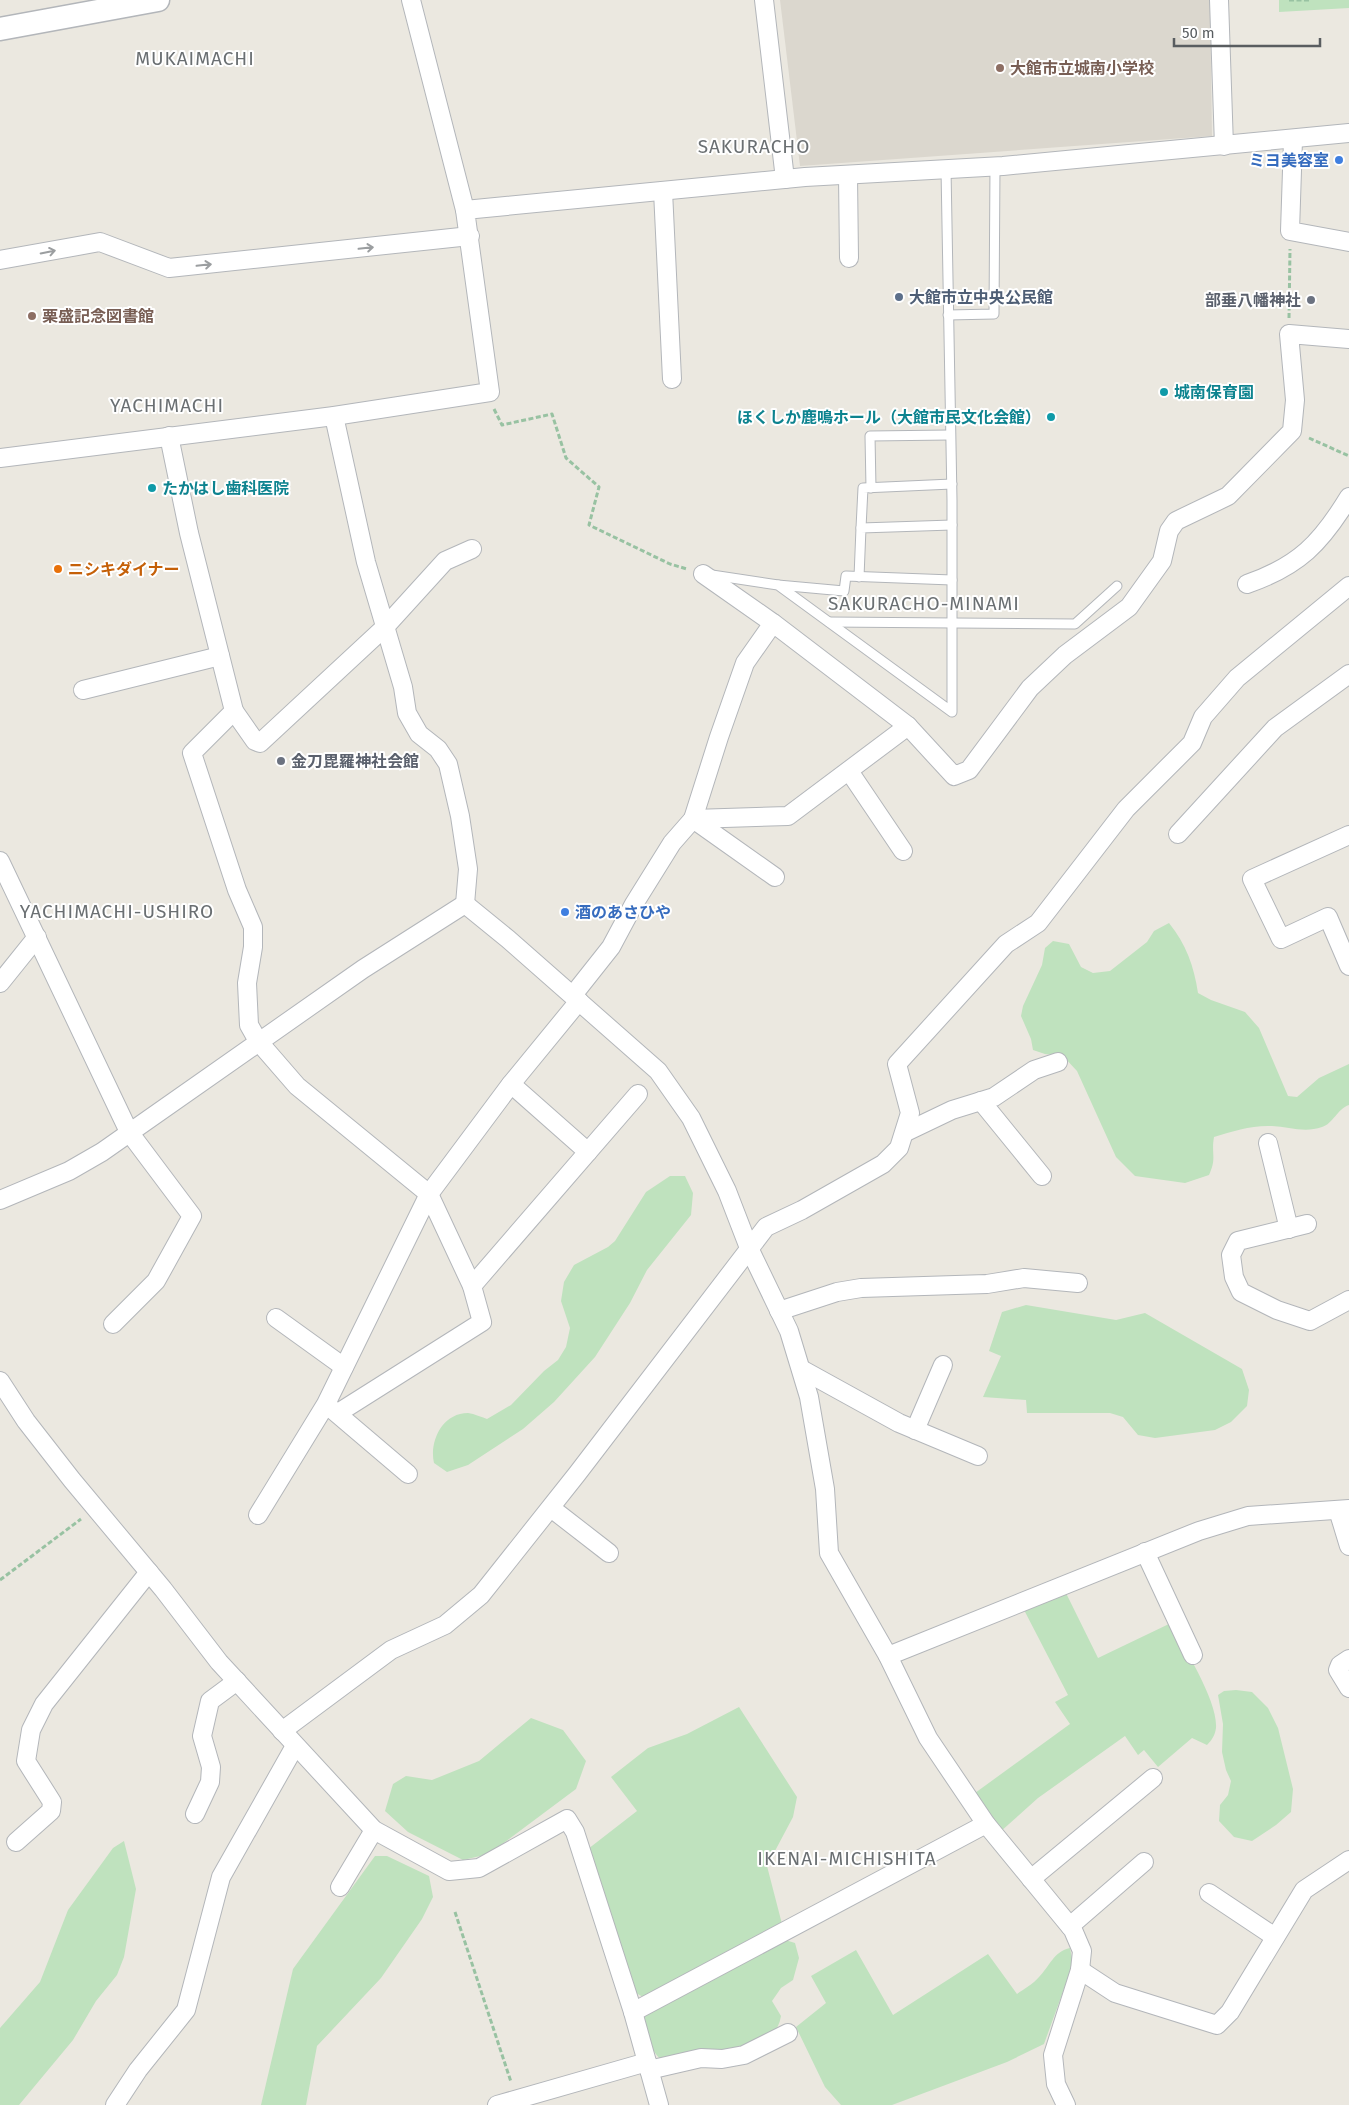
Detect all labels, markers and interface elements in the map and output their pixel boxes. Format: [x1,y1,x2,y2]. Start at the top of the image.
scale bar [1174,15,1320,47]
text: 50 m [1182,24,1215,42]
district label: MUKAIMACHI [135,47,255,70]
place label: 大館市立城南小学校 [1010,59,1154,78]
marker: 大館市立城南小学校 [994,62,1006,74]
district label: SAKURACHO [698,135,810,158]
place label: ミヨ美容室 [1249,151,1329,170]
marker: ミヨ美容室 [1333,154,1345,166]
one-way arrow [358,243,374,253]
one-way arrow [40,246,56,256]
one-way arrow [196,260,212,270]
place label: 大館市立中央公民館 [909,288,1053,307]
marker: 大館市立中央公民館 [893,291,905,303]
place label: 部垂八幡神社 [1205,291,1301,310]
marker: 部垂八幡神社 [1305,294,1317,306]
place label: 栗盛記念図書館 [42,307,154,326]
marker: 栗盛記念図書館 [26,310,38,322]
place label: 城南保育園 [1174,383,1254,402]
marker: 城南保育園 [1158,386,1170,398]
district label: YACHIMACHI [110,394,224,417]
place label: ほくしか鹿鳴ホール（大館市民文化会館） [737,408,1041,427]
marker: ほくしか鹿鳴ホール（大館市民文化会館） [1045,411,1057,423]
place label: たかはし歯科医院 [162,479,289,498]
marker: たかはし歯科医院 [146,482,158,494]
place label: ニシキダイナー [68,560,180,579]
marker: ニシキダイナー [52,563,64,575]
district label: SAKURACHO-MINAMI [828,592,1020,615]
place label: 金刀毘羅神社会館 [291,752,419,771]
marker: 金刀毘羅神社会館 [275,755,287,767]
district label: YACHIMACHI-USHIRO [20,900,214,923]
place label: 酒のあさひや [575,903,671,922]
marker: 酒のあさひや [559,906,571,918]
district label: IKENAI-MICHISHITA [757,1847,937,1870]

